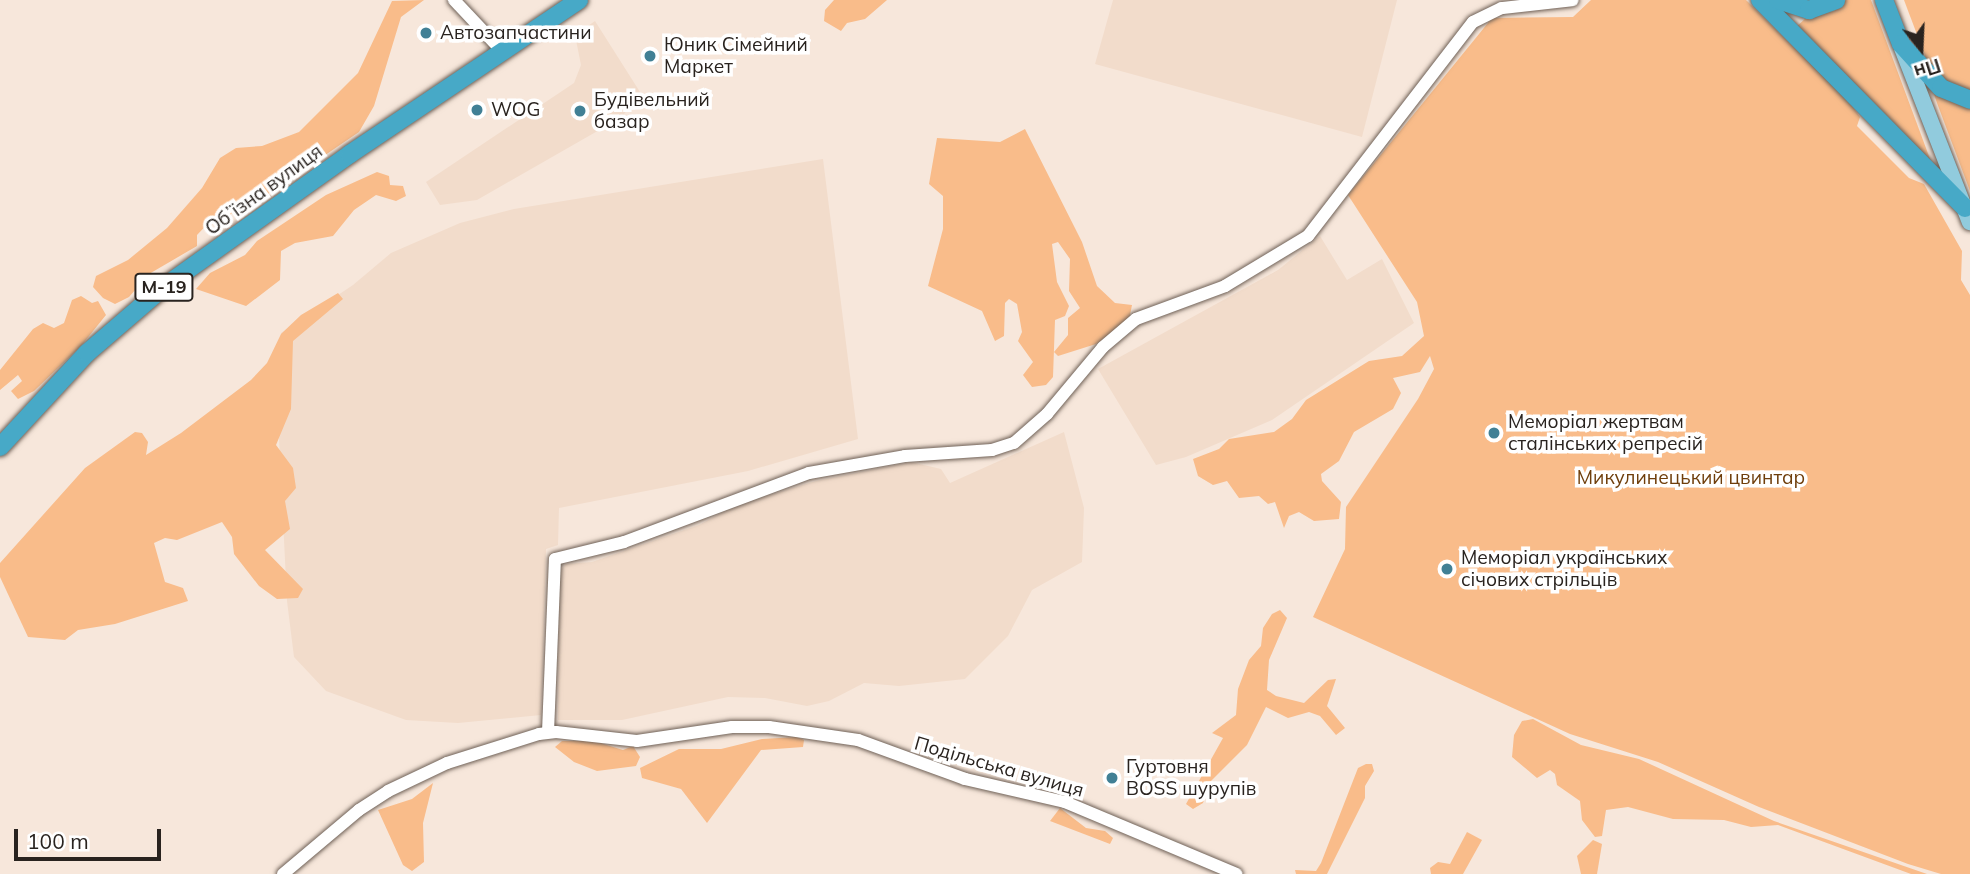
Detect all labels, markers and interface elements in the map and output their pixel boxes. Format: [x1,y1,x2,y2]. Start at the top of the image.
north arrow [1886,14,1956,84]
place label: Автозапчастини [440,22,591,44]
marker: Автозапчастини [418,25,434,41]
place label: Юник Сімейний Маркет [664,34,808,78]
marker: Юник Сімейний Маркет [642,48,658,64]
text: Пн [1911,53,1944,84]
place label: Будівельний базар [594,89,710,133]
place label: WOG [491,99,540,121]
marker: WOG [469,102,485,118]
marker: Будівельний базар [572,103,588,119]
street label: Обʼїзна вулиця [201,140,327,240]
road number: М-19 [134,272,194,302]
place label: Меморіал жертвам сталінських репресій [1508,411,1703,455]
marker: Меморіал жертвам сталінських репресій [1486,425,1502,441]
park label: Микулинецький цвинтар [1577,467,1805,489]
place label: Меморіал українських січових стрільців [1461,547,1667,591]
marker: Меморіал українських січових стрільців [1439,561,1455,577]
street label: Подільська вулиця [912,732,1086,802]
place label: Гуртовня BOSS шурупів [1126,756,1256,800]
marker: Гуртовня BOSS шурупів [1104,770,1120,786]
scale bar [18,814,164,858]
text: 100 m [27,828,89,854]

